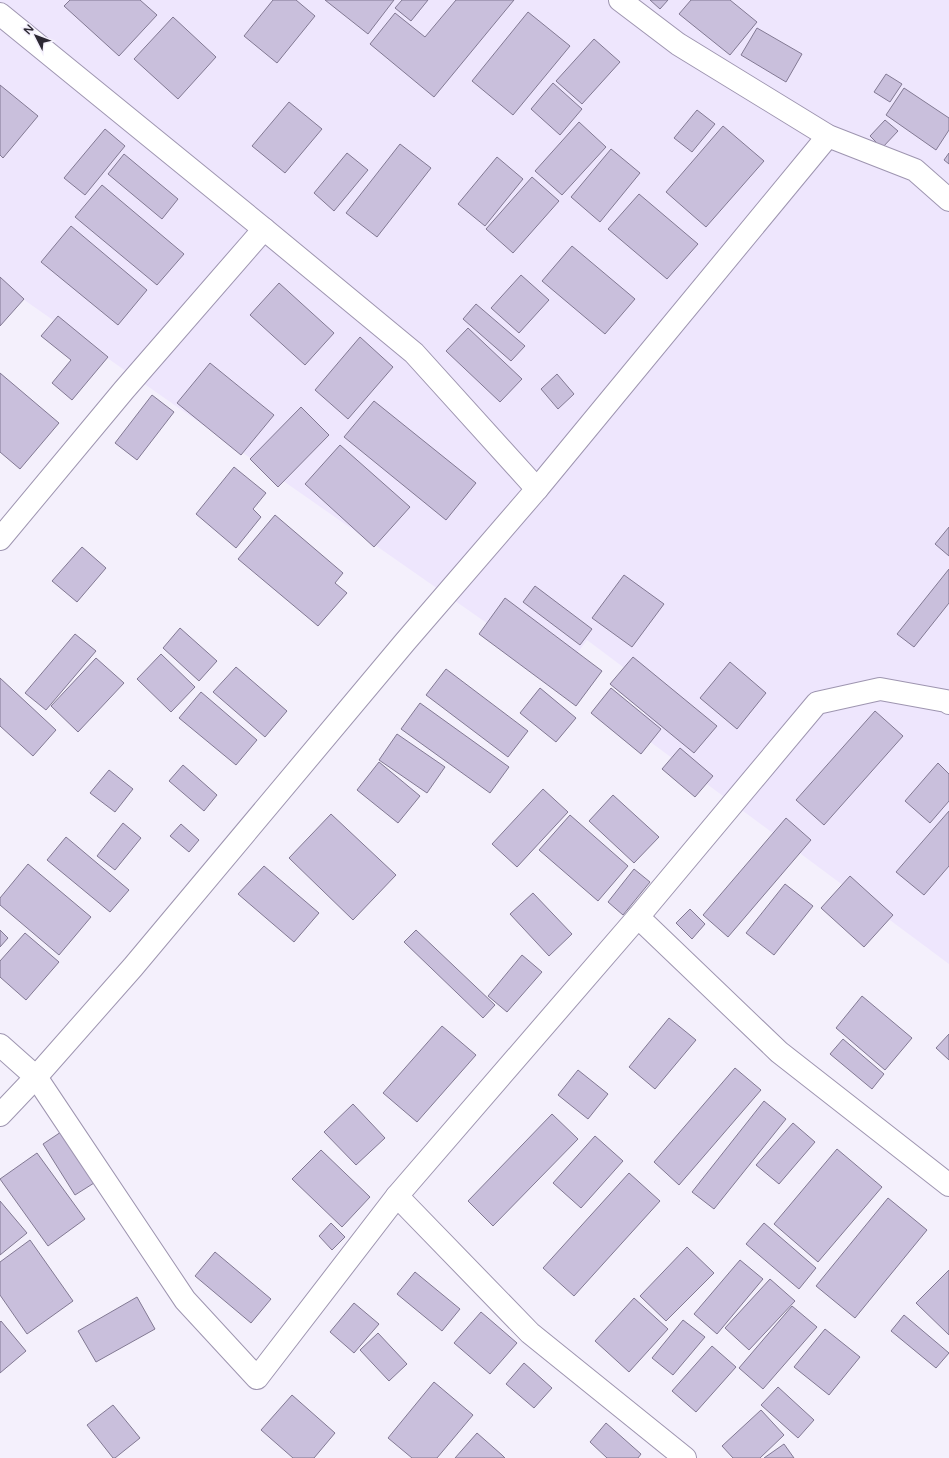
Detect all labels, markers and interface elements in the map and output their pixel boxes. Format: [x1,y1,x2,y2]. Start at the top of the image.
north arrow [16,16,56,56]
text: N [21,22,37,37]

